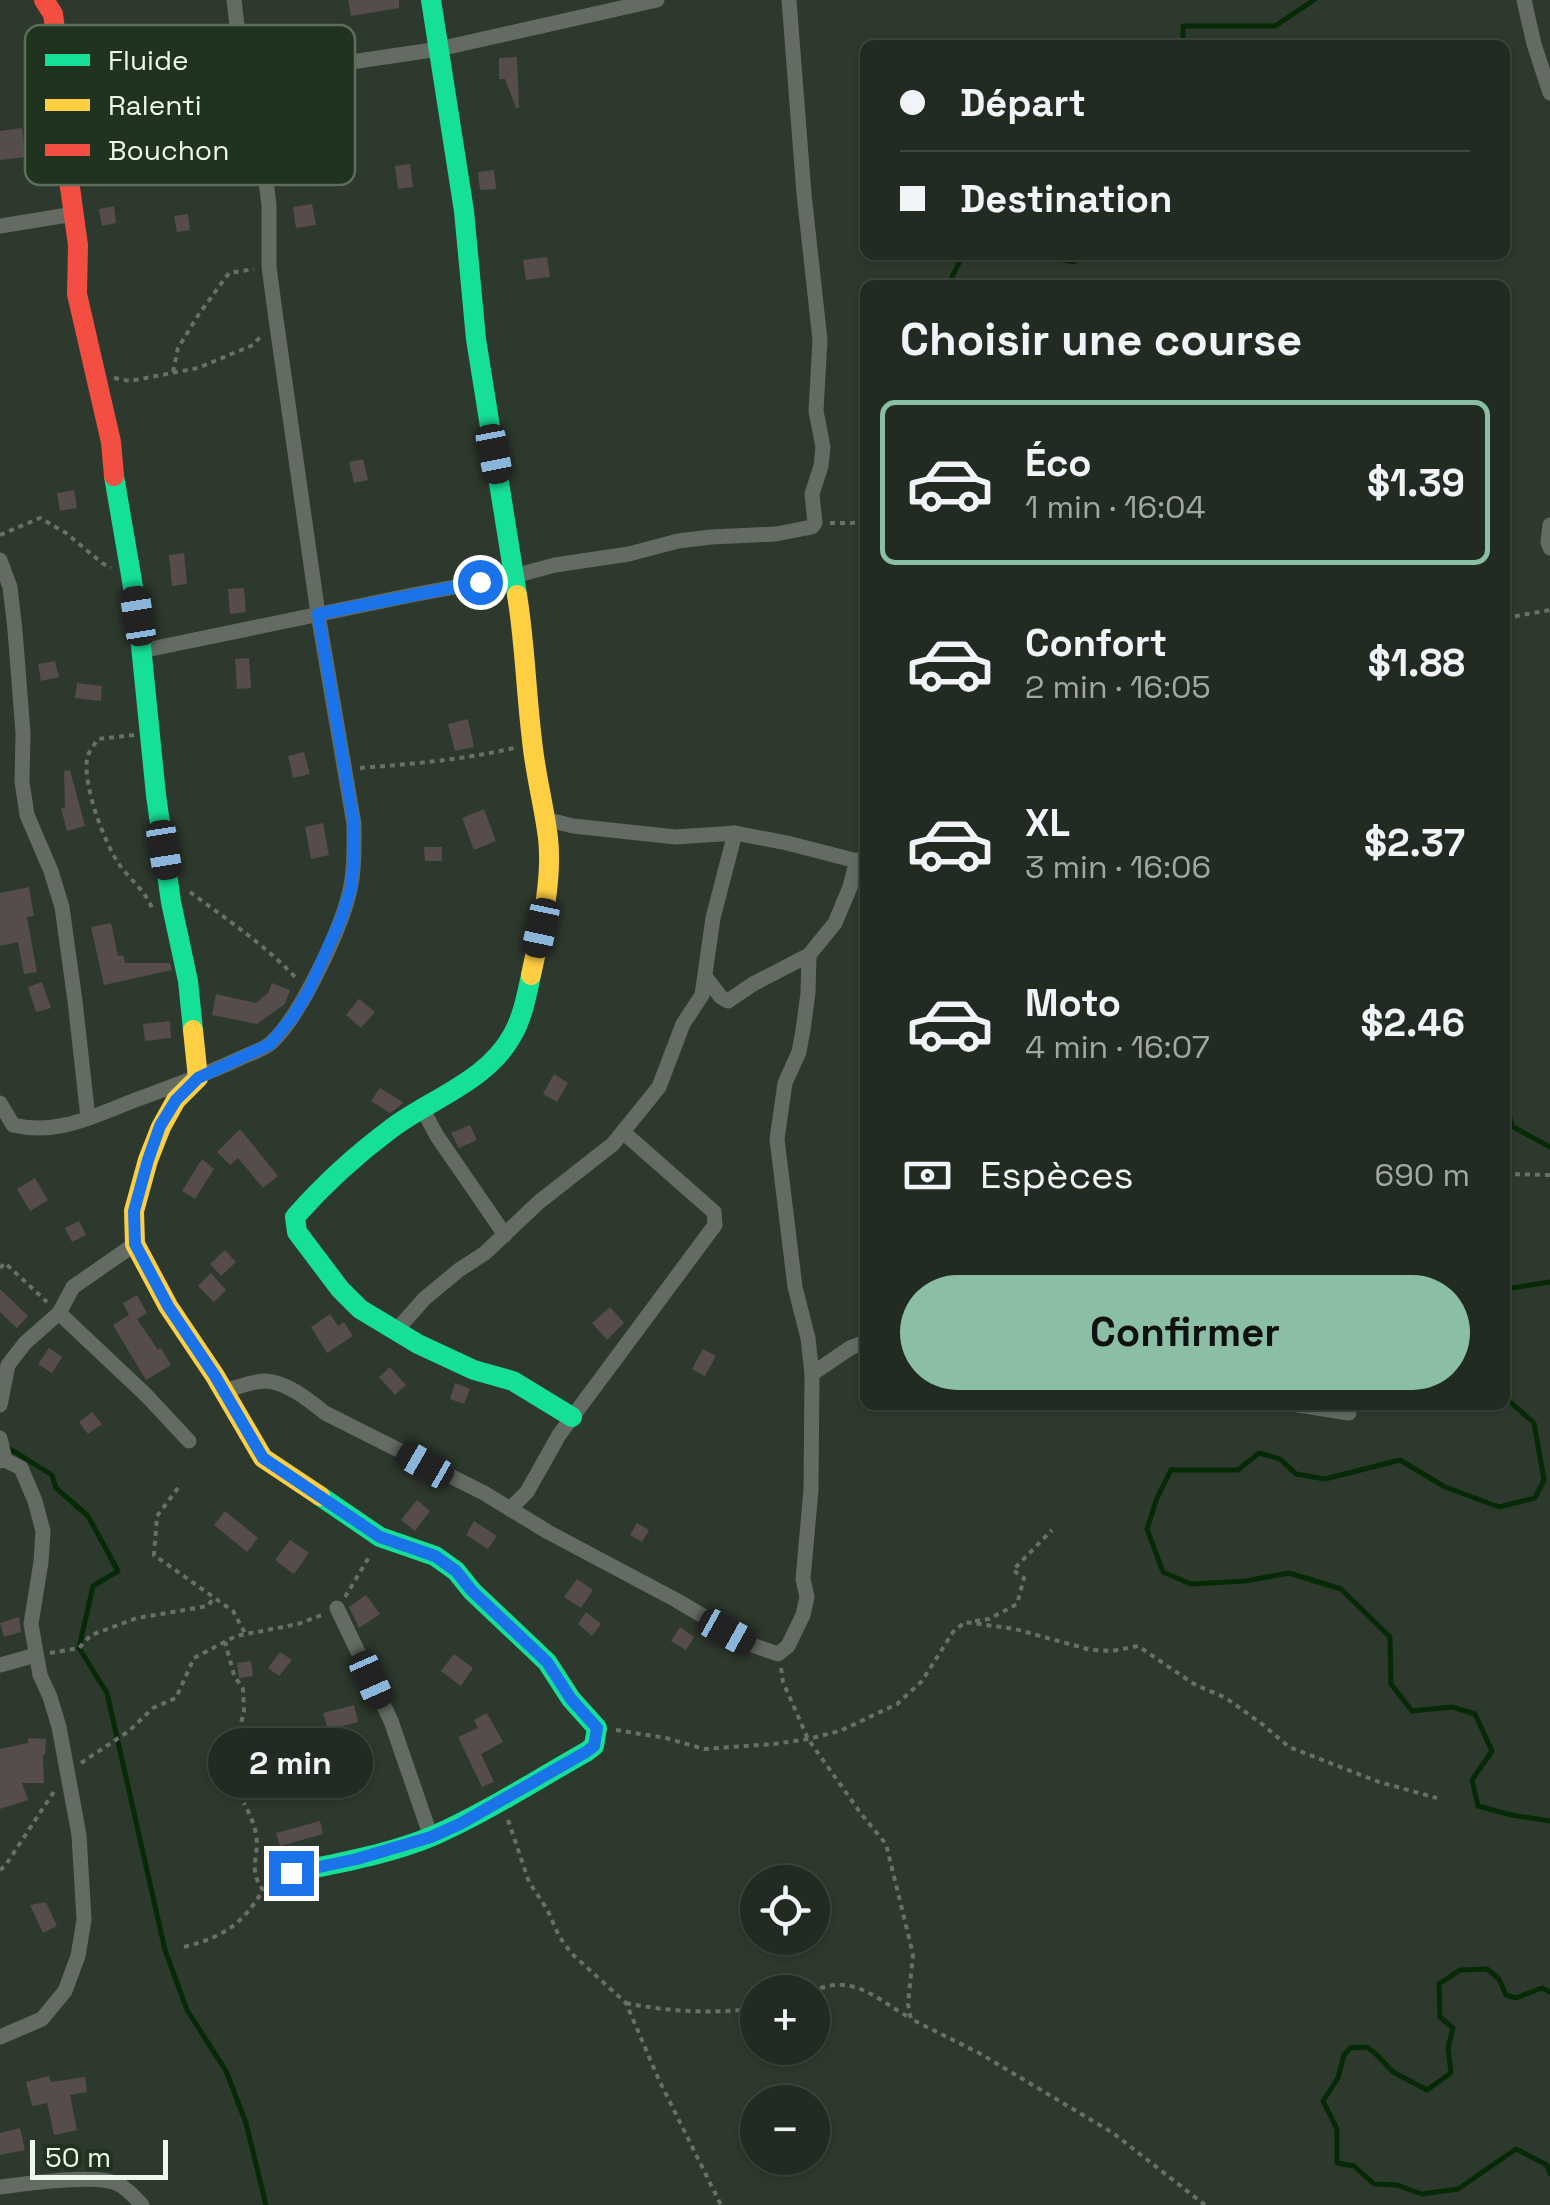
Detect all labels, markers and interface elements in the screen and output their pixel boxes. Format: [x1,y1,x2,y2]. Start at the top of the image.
legend [25,25,355,185]
text: Fluide [108,42,189,78]
text: Départ [960,79,1086,127]
text: Ralenti [108,87,202,123]
text: Bouchon [108,132,229,168]
text: Destination [960,175,1172,223]
text: Choisir une course [900,311,1302,368]
car [474,422,514,486]
icon: car [905,438,995,528]
text: Éco [1025,439,1092,487]
text: $1.39 [1367,459,1465,507]
text: 1 min · 16:04 [1025,487,1206,527]
route start [458,560,503,605]
car [118,584,158,648]
icon: car [905,618,995,708]
text: Confort [1025,619,1167,667]
text: $1.88 [1368,639,1465,687]
text: 2 min · 16:05 [1025,667,1211,707]
icon: car [905,798,995,888]
text: XL [1025,799,1070,847]
car [144,818,184,882]
text: $2.37 [1364,819,1465,867]
text: 3 min · 16:06 [1025,847,1211,887]
car [520,896,562,960]
icon: car [905,978,995,1068]
text: Moto [1025,979,1121,1027]
text: $2.46 [1360,999,1465,1047]
text: 4 min · 16:07 [1025,1027,1210,1067]
icon: cash [900,1148,955,1203]
text: Espèces [980,1151,1134,1199]
text: 690 m [1375,1155,1470,1195]
button: Confirmer [900,1275,1470,1390]
car [392,1437,458,1493]
car [693,1604,761,1660]
car [345,1646,397,1714]
callout: 2 min [208,1728,374,1798]
text: 2 min [249,1743,332,1783]
route end [269,1851,314,1896]
map controls [740,1865,830,2175]
button: locate [740,1865,830,1955]
button: + [740,1975,830,2065]
button: − [740,2085,830,2175]
scale bar [30,2135,168,2180]
text: 50 m [45,2139,111,2175]

